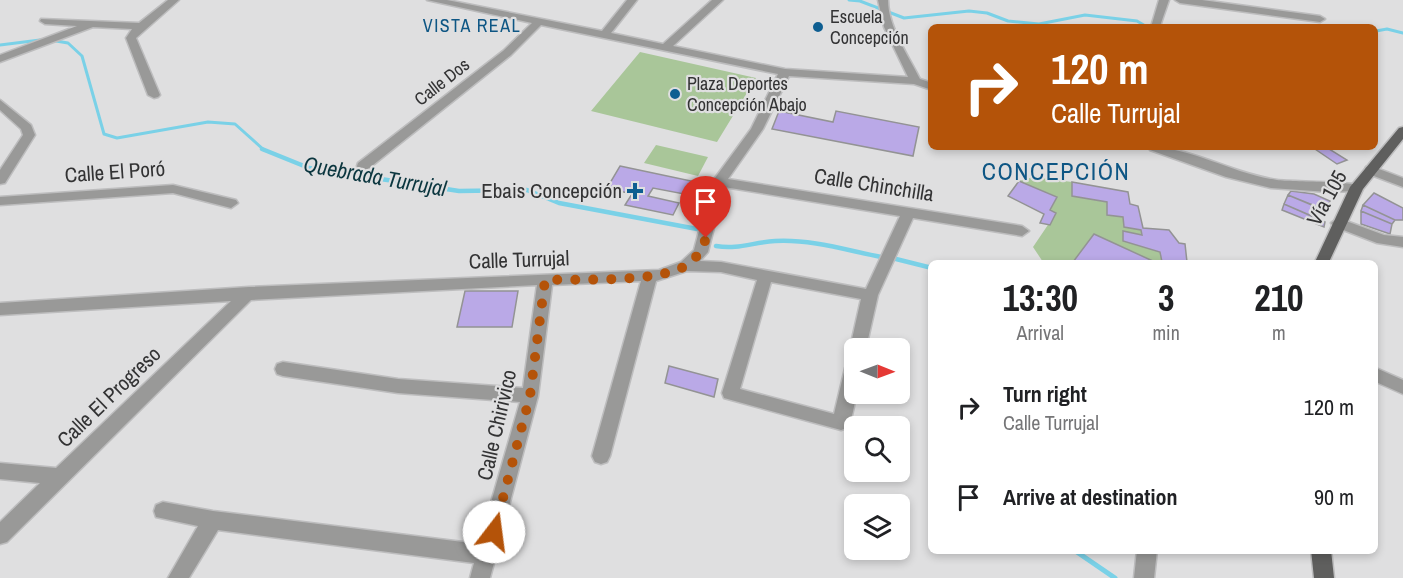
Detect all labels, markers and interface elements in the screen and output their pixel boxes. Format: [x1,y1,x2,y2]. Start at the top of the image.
place label: Escuela Concepción [830,4,909,50]
district label: VISTA REAL [423,13,521,38]
marker: Escuela Concepción [811,20,825,34]
text: 120 m [1051,41,1149,97]
icon: right [952,48,1030,126]
street label: Calle Dos [409,52,475,111]
place label: Plaza Deportes Concepción Abajo [687,71,807,117]
marker: Plaza Deportes Concepción Abajo [668,87,682,101]
text: Calle Turrujal [1051,95,1180,131]
water label: Quebrada Turrujal [301,149,450,203]
street label: Calle El Poró [64,154,166,189]
district label: CONCEPCIÓN [982,155,1130,187]
street label: Calle Chinchilla [812,161,936,208]
street label: Vía 105 [1300,165,1354,231]
place label: Ebais Concepción [481,176,622,205]
pin [680,176,731,238]
marker: Ebais Concepción [626,182,644,200]
icon: arrive [689,185,722,218]
street label: Calle Turrujal [468,243,570,276]
text: 13:30 [1002,274,1078,322]
text: 3 [1158,274,1174,322]
text: 210 [1254,274,1304,322]
text: Arrival [1017,319,1064,346]
text: min [1152,319,1180,346]
text: m [1272,319,1286,346]
north arrow [844,338,910,404]
map controls [844,338,910,560]
street label: Calle El Progreso [50,340,167,454]
street label: Calle Chirivico [470,367,523,483]
text: Turn right [1003,379,1087,409]
icon: right [952,391,985,424]
text: 120 m [1304,392,1354,422]
text: Calle Turrujal [1003,409,1099,436]
button: search [844,416,910,482]
icon: arrive [952,481,985,514]
text: Arrive at destination [1003,482,1177,512]
text: 90 m [1314,482,1354,512]
button: layers [844,494,910,560]
position arrow [462,500,526,564]

